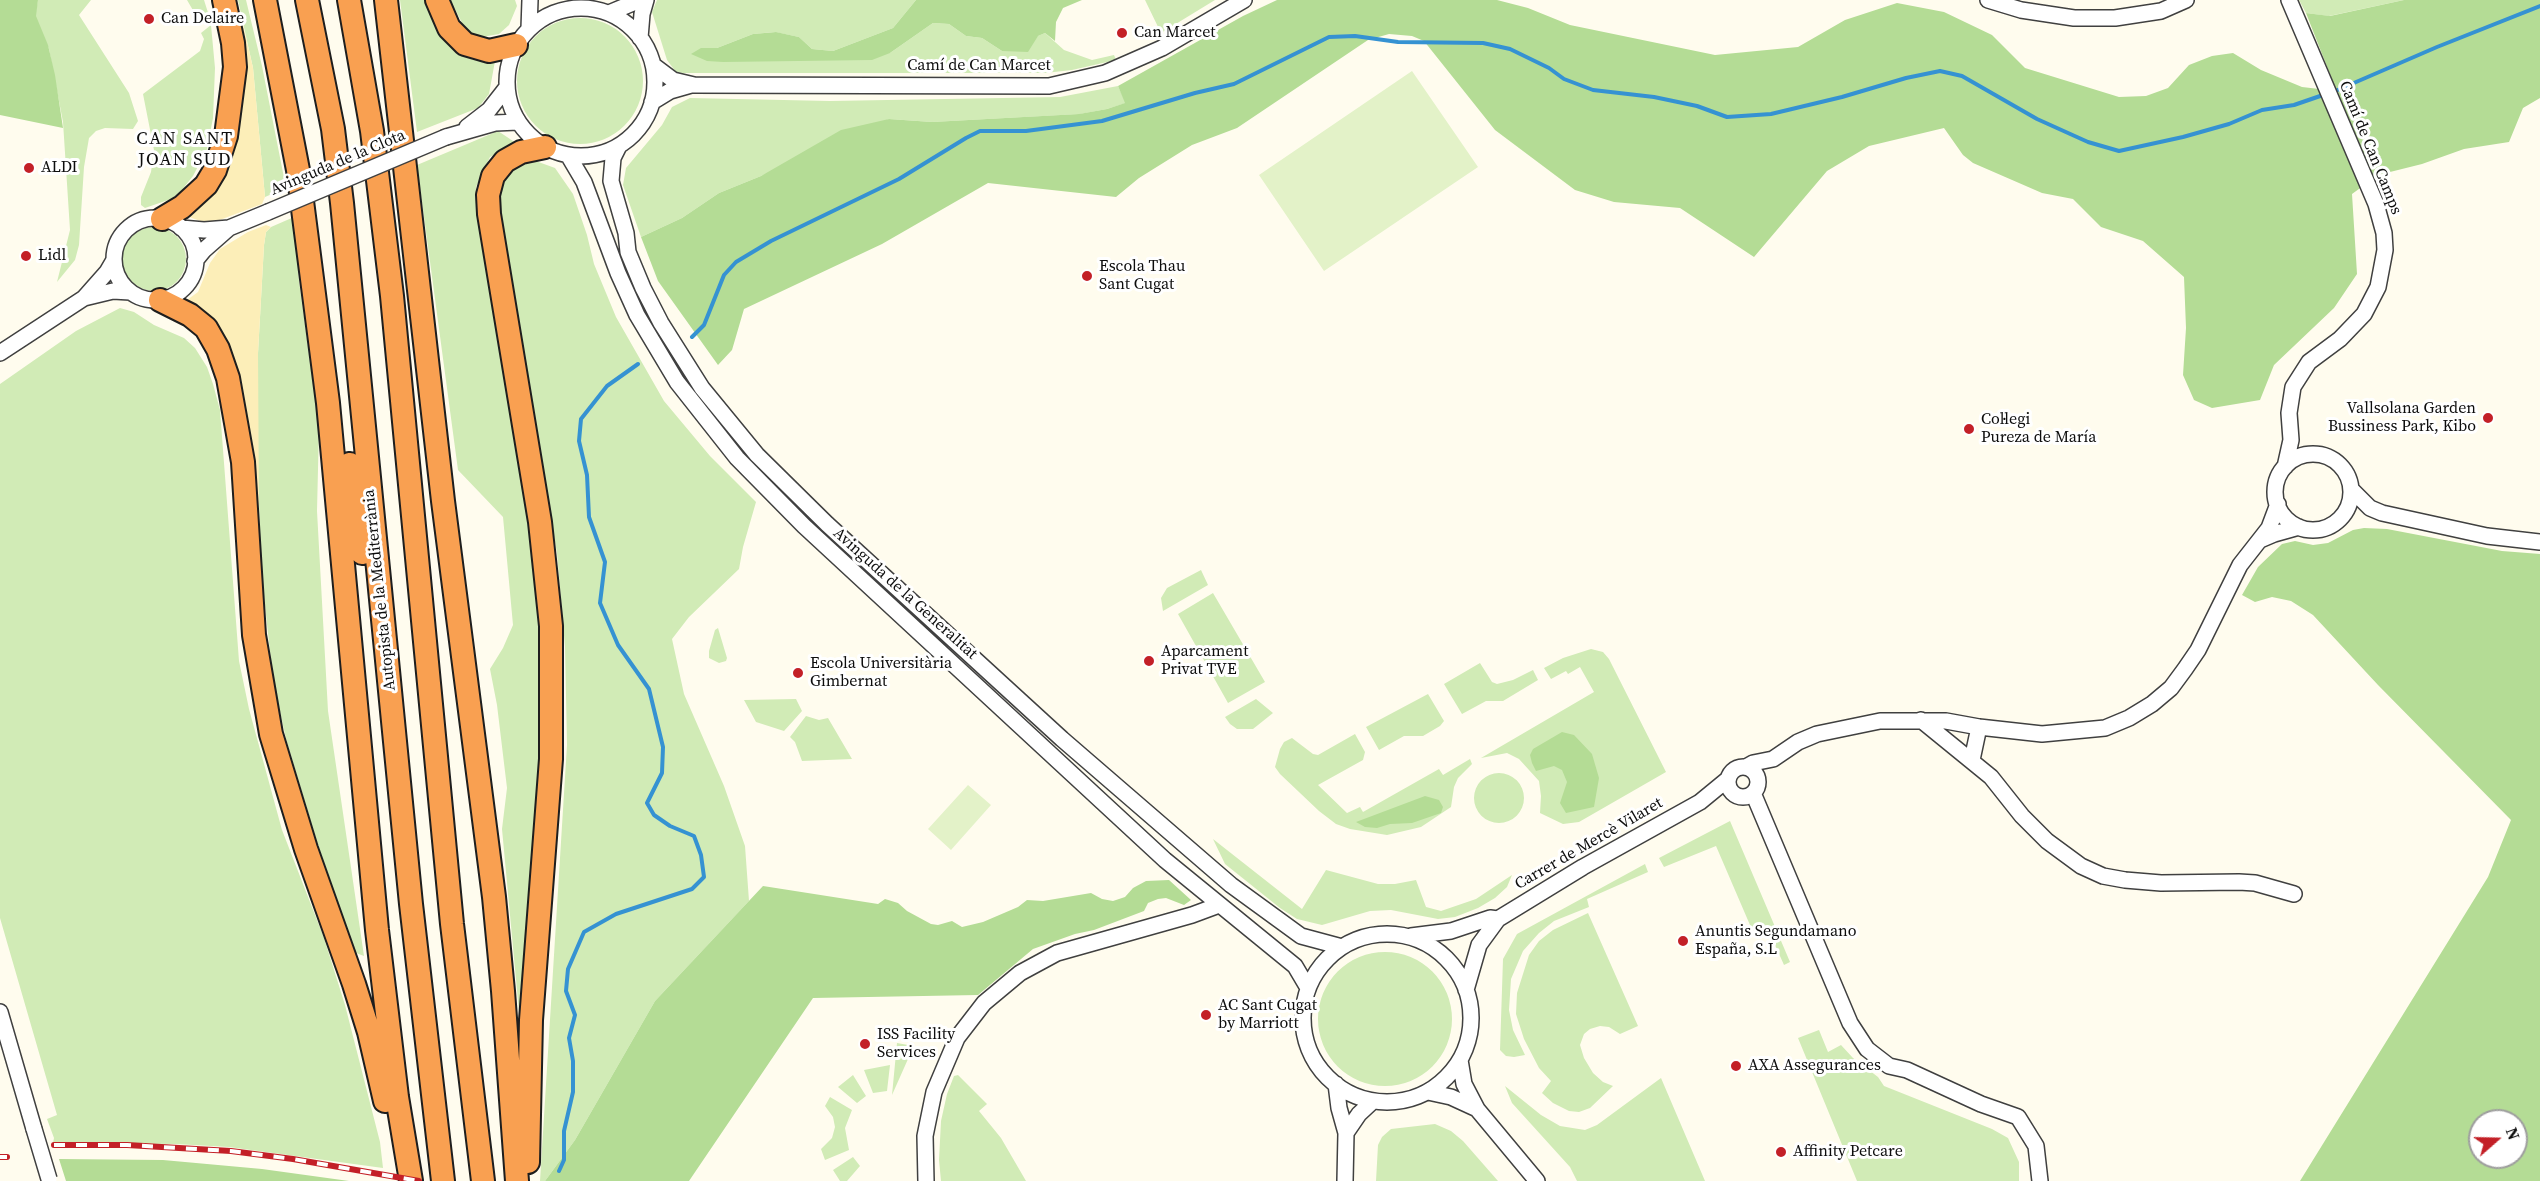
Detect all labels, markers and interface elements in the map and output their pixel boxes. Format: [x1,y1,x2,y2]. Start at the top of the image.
place label: Can Delaire [161,9,244,29]
marker: Can Delaire [142,12,156,26]
place label: Can Marcet [1134,23,1216,43]
marker: Can Marcet [1115,26,1129,40]
street label: Camí de Can Marcet [907,56,1051,76]
street label: Camí de Can Camps [2334,78,2406,218]
street label: Avinguda de la Clota [268,126,408,200]
district label: CAN SANT JOAN SUD [136,128,234,170]
place label: ALDI [41,158,78,178]
marker: ALDI [22,161,36,175]
place label: Lidl [38,246,66,266]
marker: Lidl [19,249,33,263]
place label: Escola Thau Sant Cugat [1099,257,1185,295]
marker: Escola Thau Sant Cugat [1080,269,1094,283]
place label: Vallsolana Garden Bussiness Park, Kibo [2328,399,2476,437]
place label: Col·legi Pureza de María [1981,410,2097,448]
marker: Vallsolana Garden Bussiness Park, Kibo [2481,411,2495,425]
marker: Col·legi Pureza de María [1962,422,1976,436]
street label: Autopista de la Mediterrània [360,488,400,692]
street label: Avinguda de la Generalitat [829,524,981,664]
place label: Aparcament Privat TVE [1161,642,1248,680]
place label: Escola Universitària Gimbernat [810,654,952,692]
marker: Aparcament Privat TVE [1142,654,1156,668]
marker: Escola Universitària Gimbernat [791,666,805,680]
street label: Carrer de Mercè Vilaret [1512,794,1666,894]
place label: Anuntis Segundamano España, S.L [1695,922,1856,960]
marker: Anuntis Segundamano España, S.L [1676,934,1690,948]
place label: AC Sant Cugat by Marriott [1218,996,1317,1034]
marker: AC Sant Cugat by Marriott [1199,1008,1213,1022]
place label: ISS Facility Services [877,1025,955,1063]
marker: ISS Facility Services [858,1037,872,1051]
place label: AXA Assegurances [1748,1056,1881,1076]
marker: AXA Assegurances [1729,1059,1743,1073]
north arrow [2468,1109,2528,1169]
text: N [2501,1124,2525,1143]
place label: Affinity Petcare [1793,1142,1903,1162]
marker: Affinity Petcare [1774,1145,1788,1159]

